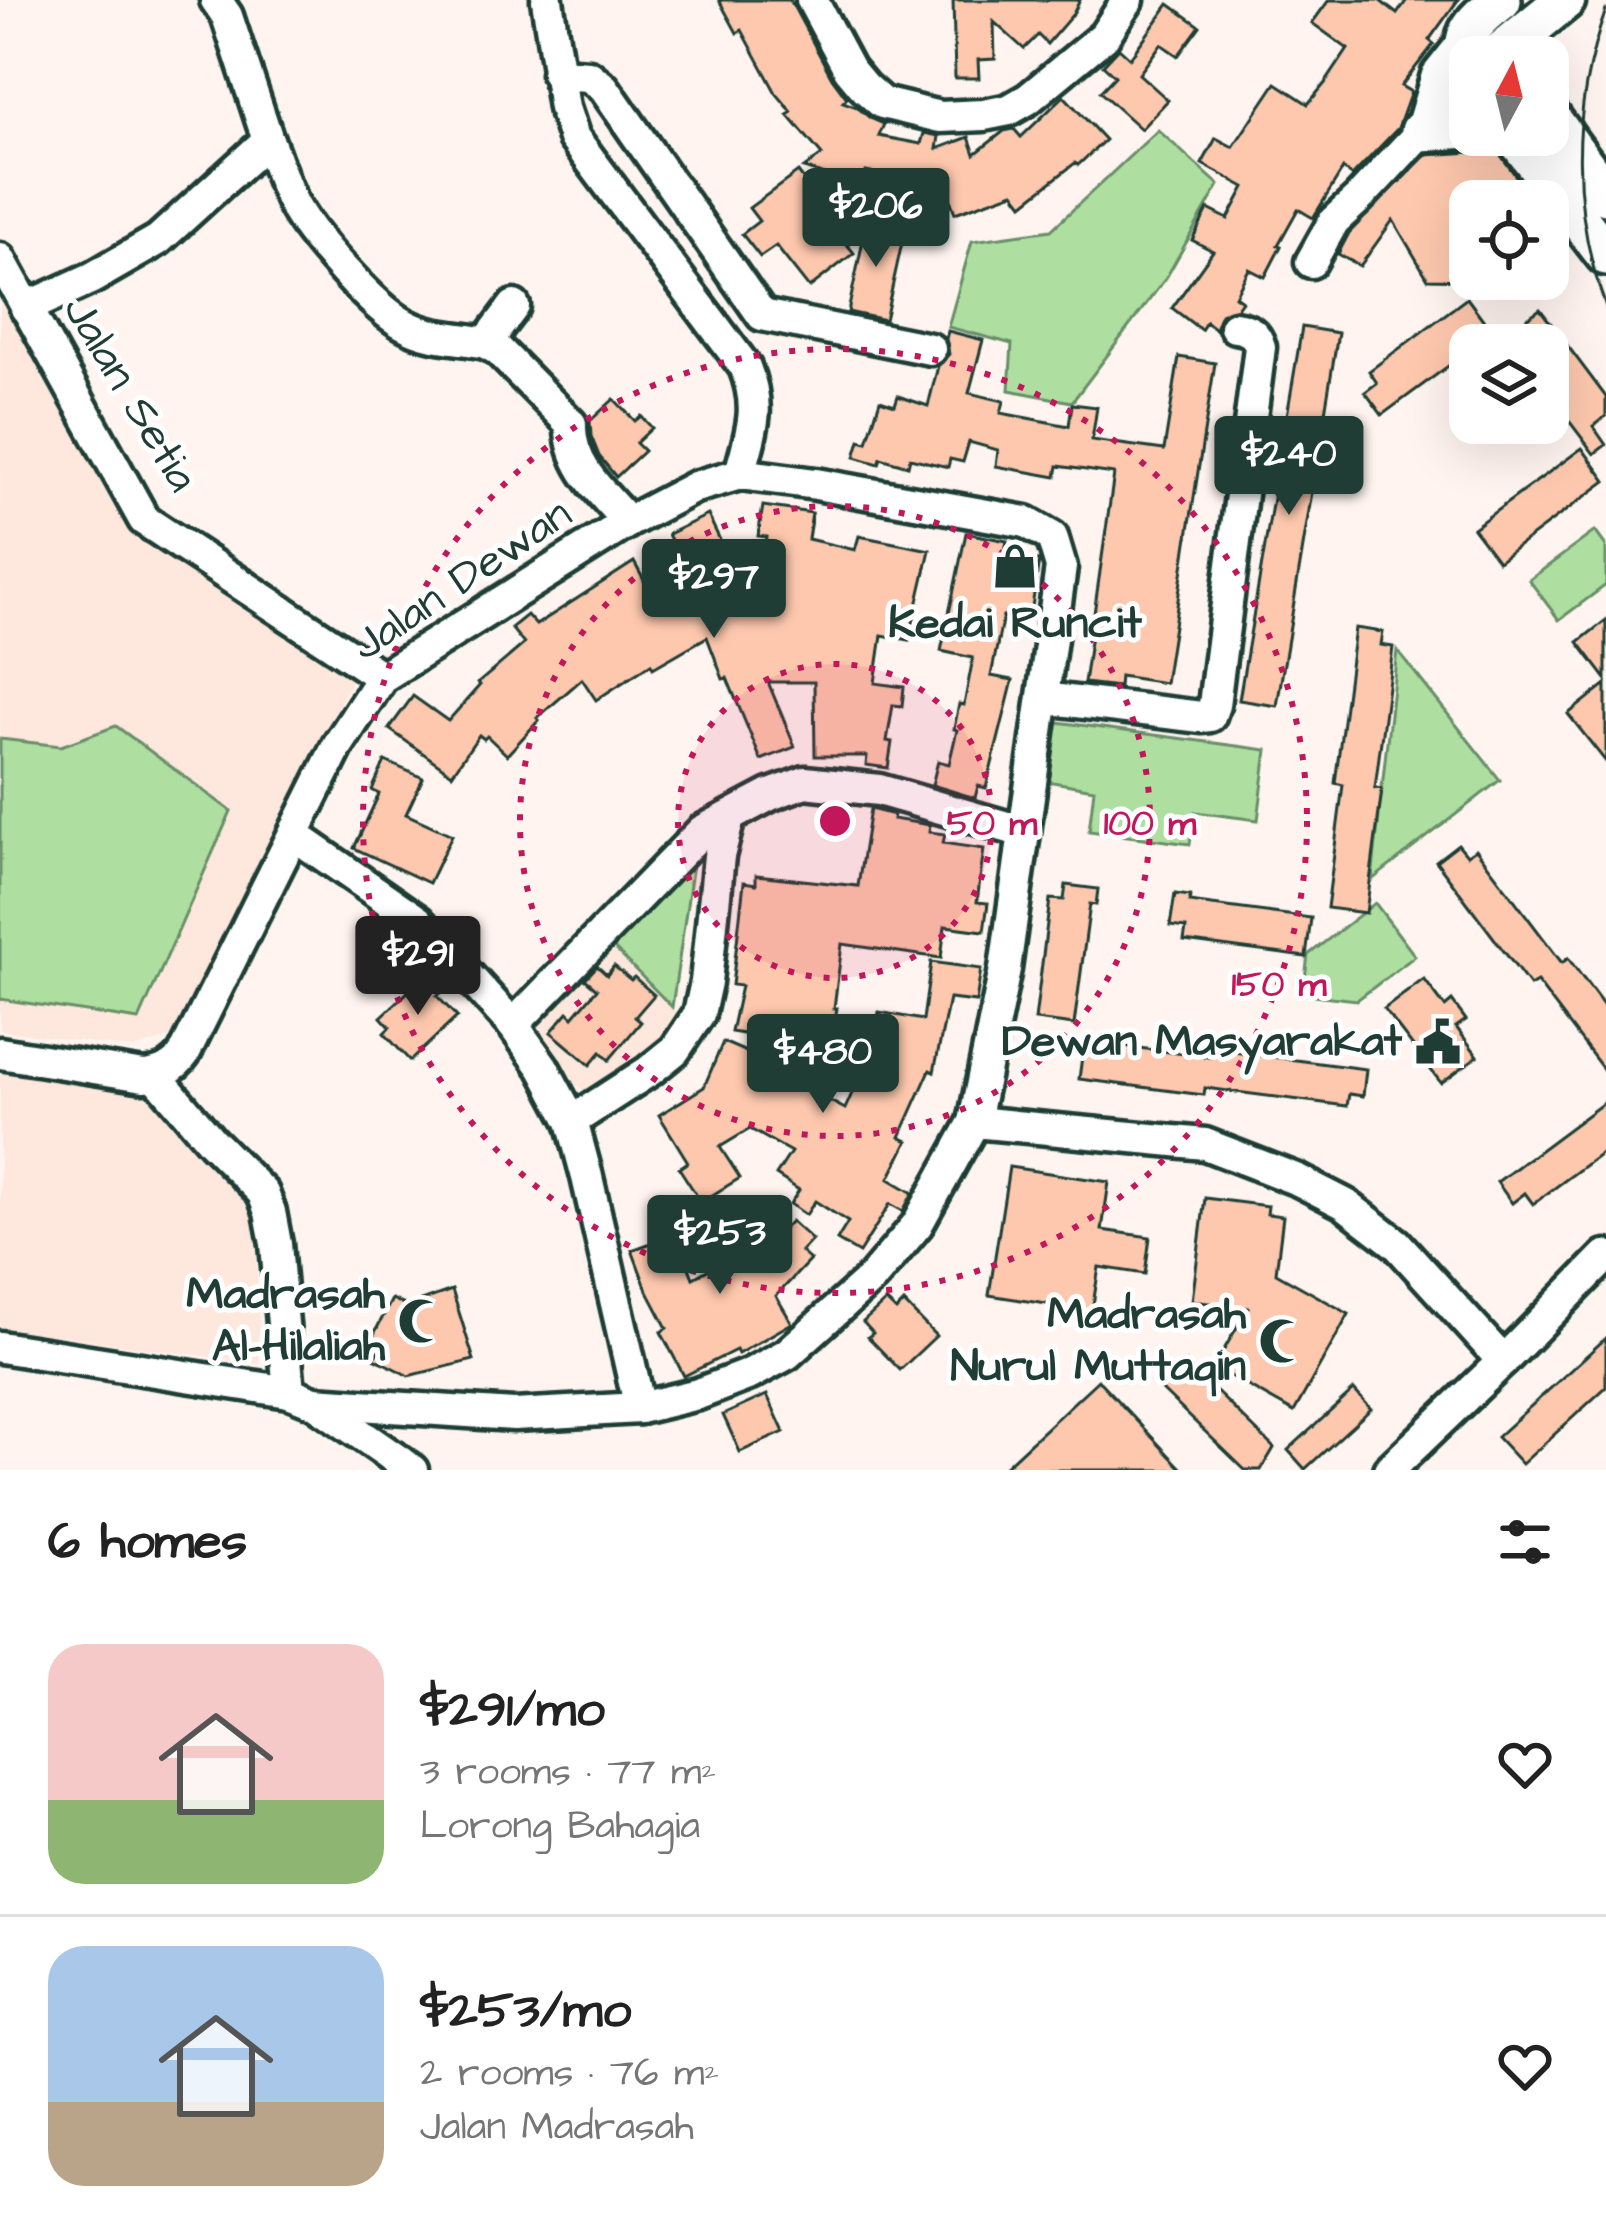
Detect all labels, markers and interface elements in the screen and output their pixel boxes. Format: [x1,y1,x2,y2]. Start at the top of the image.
north arrow [1449,36,1569,156]
map controls [1449,36,1569,444]
pin: $206 [805,168,947,270]
text: $206 [829,180,923,234]
button: locate [1449,180,1569,300]
street label: Jalan Setia [47,284,213,504]
button: layers [1449,324,1569,444]
pin: $240 [1218,416,1360,518]
text: $240 [1241,428,1337,482]
street label: Jalan Dewan [340,484,584,676]
pin: $297 [643,539,785,641]
shop icon: Kedai Runcit [990,541,1040,591]
text: $297 [669,551,759,605]
place label: Kedai Runcit [888,593,1142,655]
text: 50 m [947,798,1038,849]
text: 100 m [1104,798,1197,849]
centre of rings [814,800,856,842]
pin: $291 [347,916,489,1018]
text: $291 [382,928,454,982]
text: 150 m [1231,959,1328,1010]
place label: Dewan Masyarakat [1002,1011,1403,1075]
pin: $480 [752,1014,894,1116]
public building icon: Dewan Masyarakat [1413,1017,1463,1067]
text: $480 [774,1026,872,1080]
pin: $253 [649,1195,791,1297]
text: $253 [674,1207,766,1261]
place label: Madrasah Al-Hilaliah [186,1264,386,1378]
place label: Madrasah Nurul Muttaqin [950,1284,1247,1398]
mosque icon: Madrasah Al-Hilaliah [396,1296,446,1346]
mosque icon: Madrasah Nurul Muttaqin [1257,1316,1307,1366]
text: 6 homes [48,1507,247,1578]
icon: filters [1492,1509,1558,1575]
text: $291/mo [420,1675,605,1746]
icon: home [144,1692,288,1836]
icon: heart [1492,1731,1558,1797]
text: 3 rooms · 77 m² [420,1746,716,1800]
text: Lorong Bahagia [420,1800,700,1854]
text: $253/mo [420,1976,631,2047]
icon: home [144,1994,288,2138]
icon: heart [1492,2033,1558,2099]
text: 2 rooms · 76 m² [420,2047,719,2101]
text: Jalan Madrasah [420,2101,694,2155]

